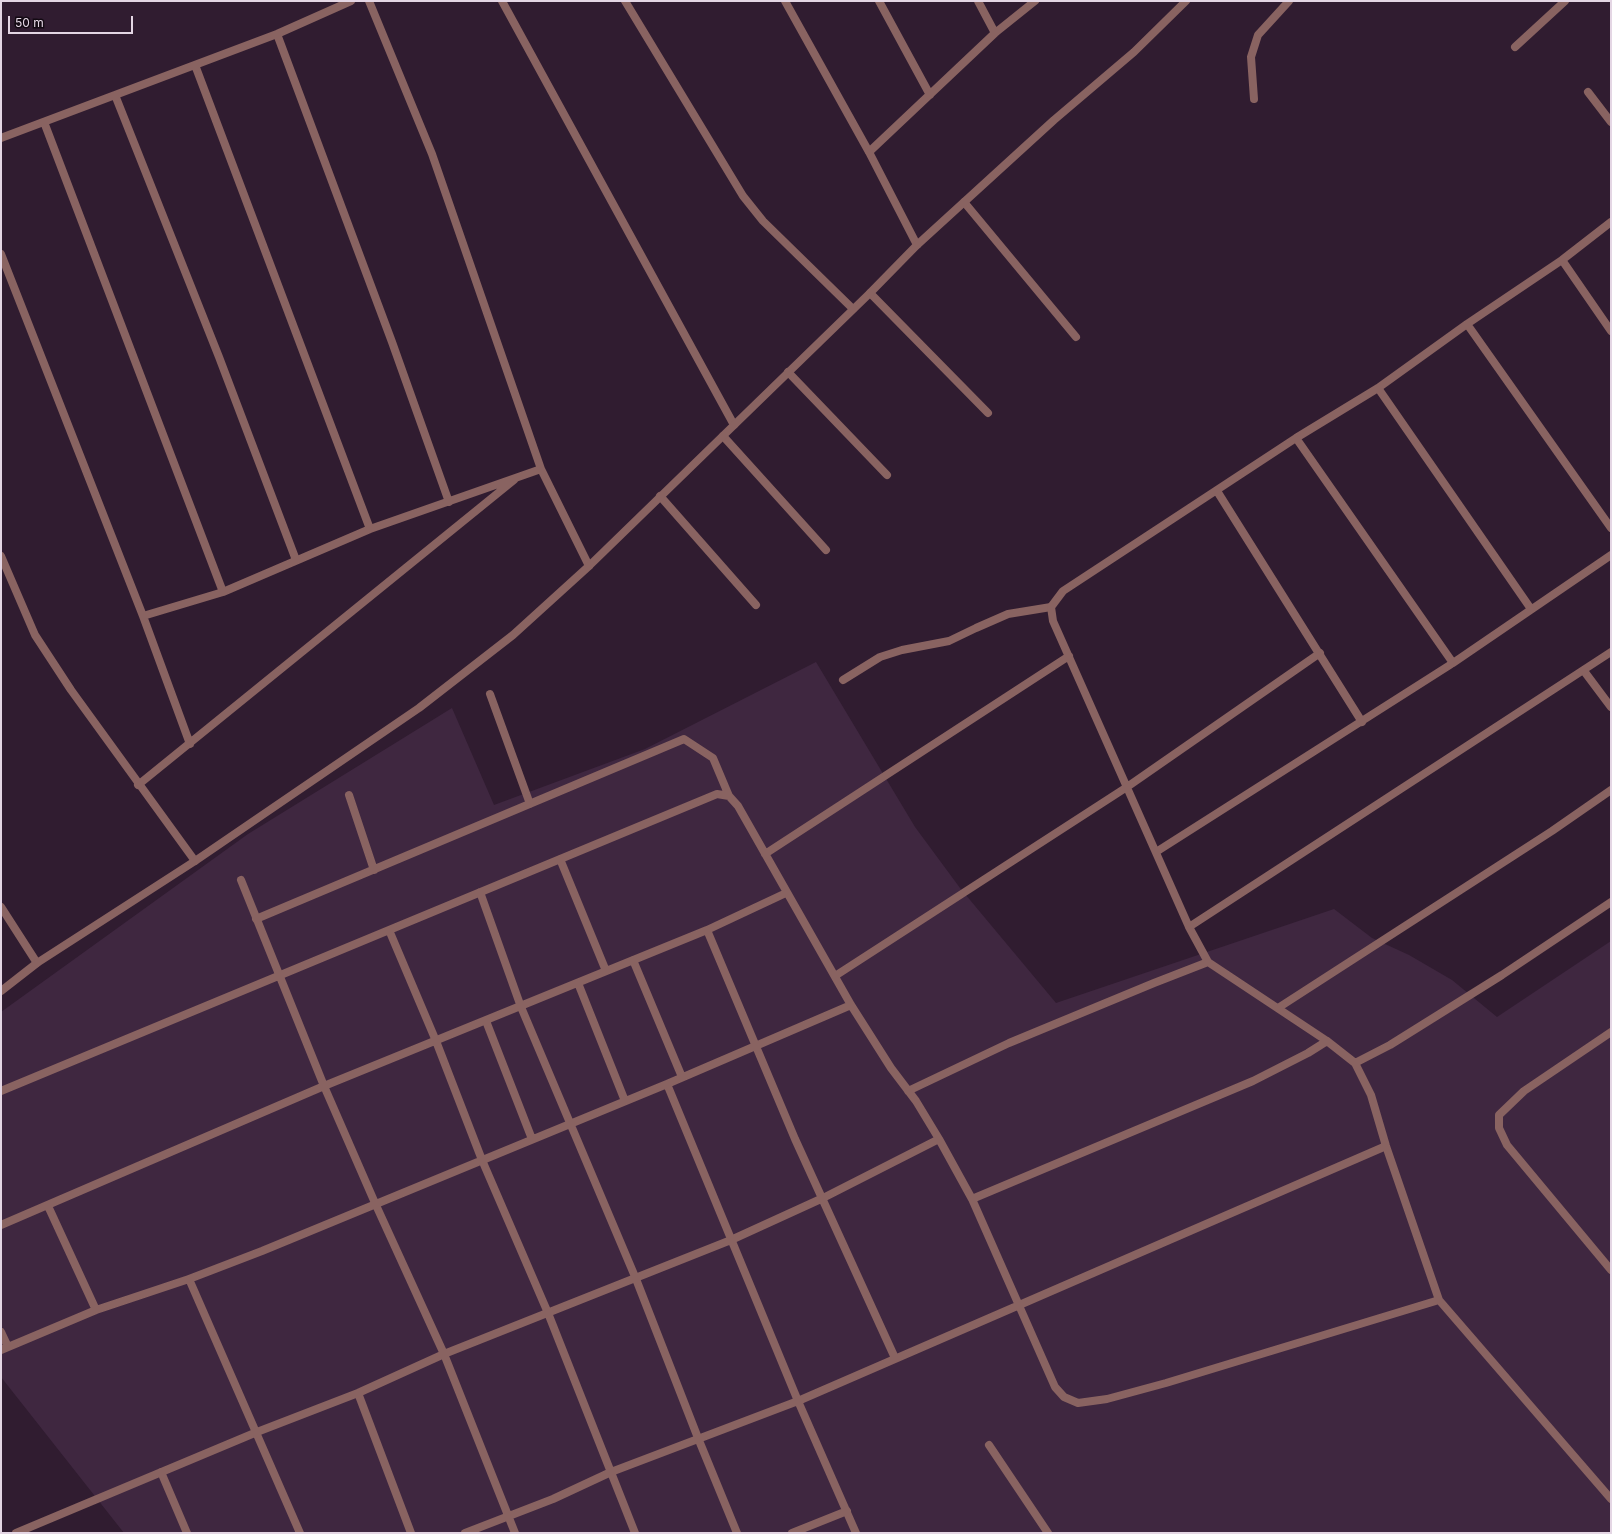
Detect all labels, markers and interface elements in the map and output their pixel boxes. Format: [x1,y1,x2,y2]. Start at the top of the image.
scale bar [10,8,135,34]
text: 50 m [15,15,44,30]

